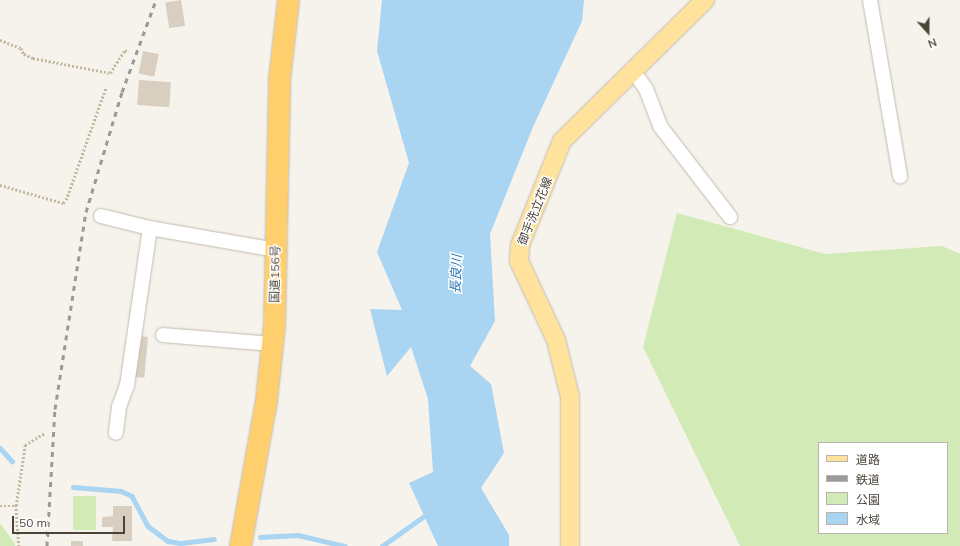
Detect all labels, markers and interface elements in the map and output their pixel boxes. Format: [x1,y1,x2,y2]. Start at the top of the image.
north arrow [908,12,948,52]
text: N [926,35,939,51]
street label: 御手洗立花線 [515,175,555,247]
street label: 国道156号 [267,245,283,303]
water label: 長良川 [448,254,464,294]
legend [818,442,948,534]
text: 道路 [856,452,880,467]
text: 鉄道 [856,472,880,487]
text: 公園 [856,492,880,507]
scale bar [14,508,127,534]
text: 水域 [856,512,880,527]
text: 50 m [19,515,47,530]

